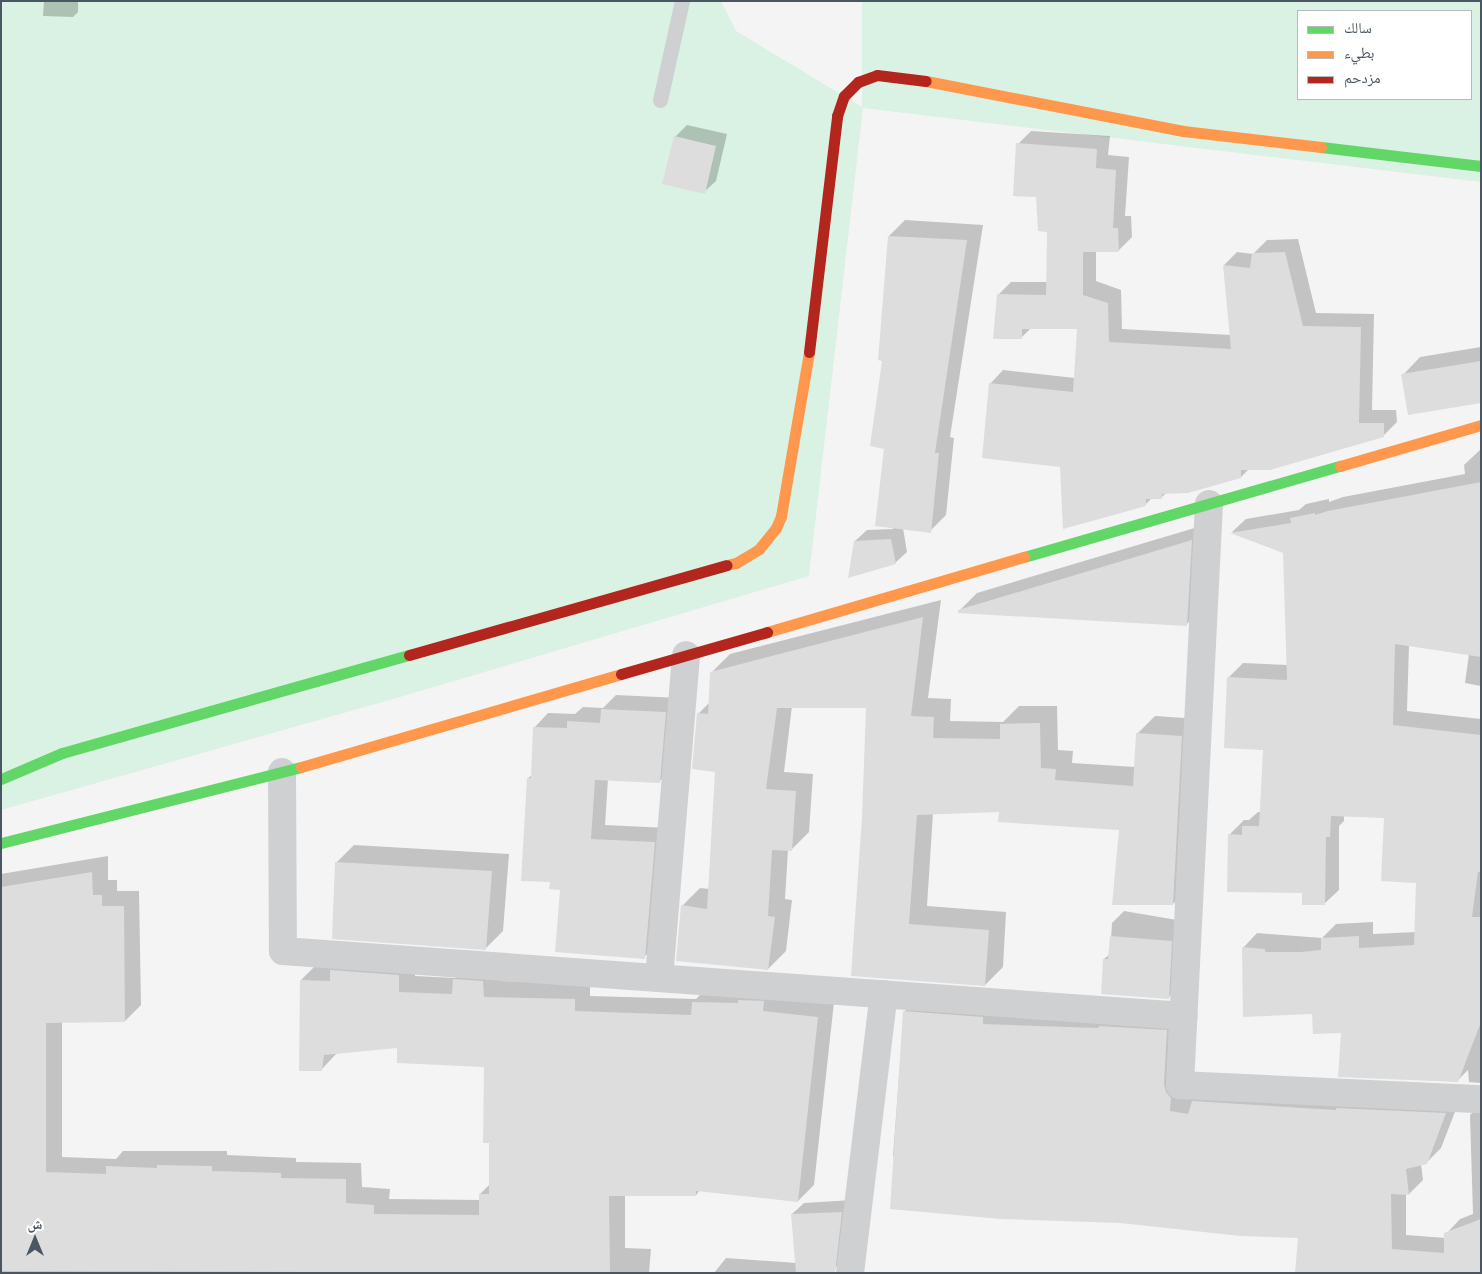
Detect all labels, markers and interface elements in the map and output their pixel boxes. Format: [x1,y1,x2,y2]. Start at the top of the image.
legend [1297,10,1472,100]
text: سالك [1344,19,1372,36]
text: بطيء [1344,44,1374,61]
text: مزدحم [1344,69,1381,86]
north arrow [10,1214,60,1264]
text: ش [28,1216,42,1232]

